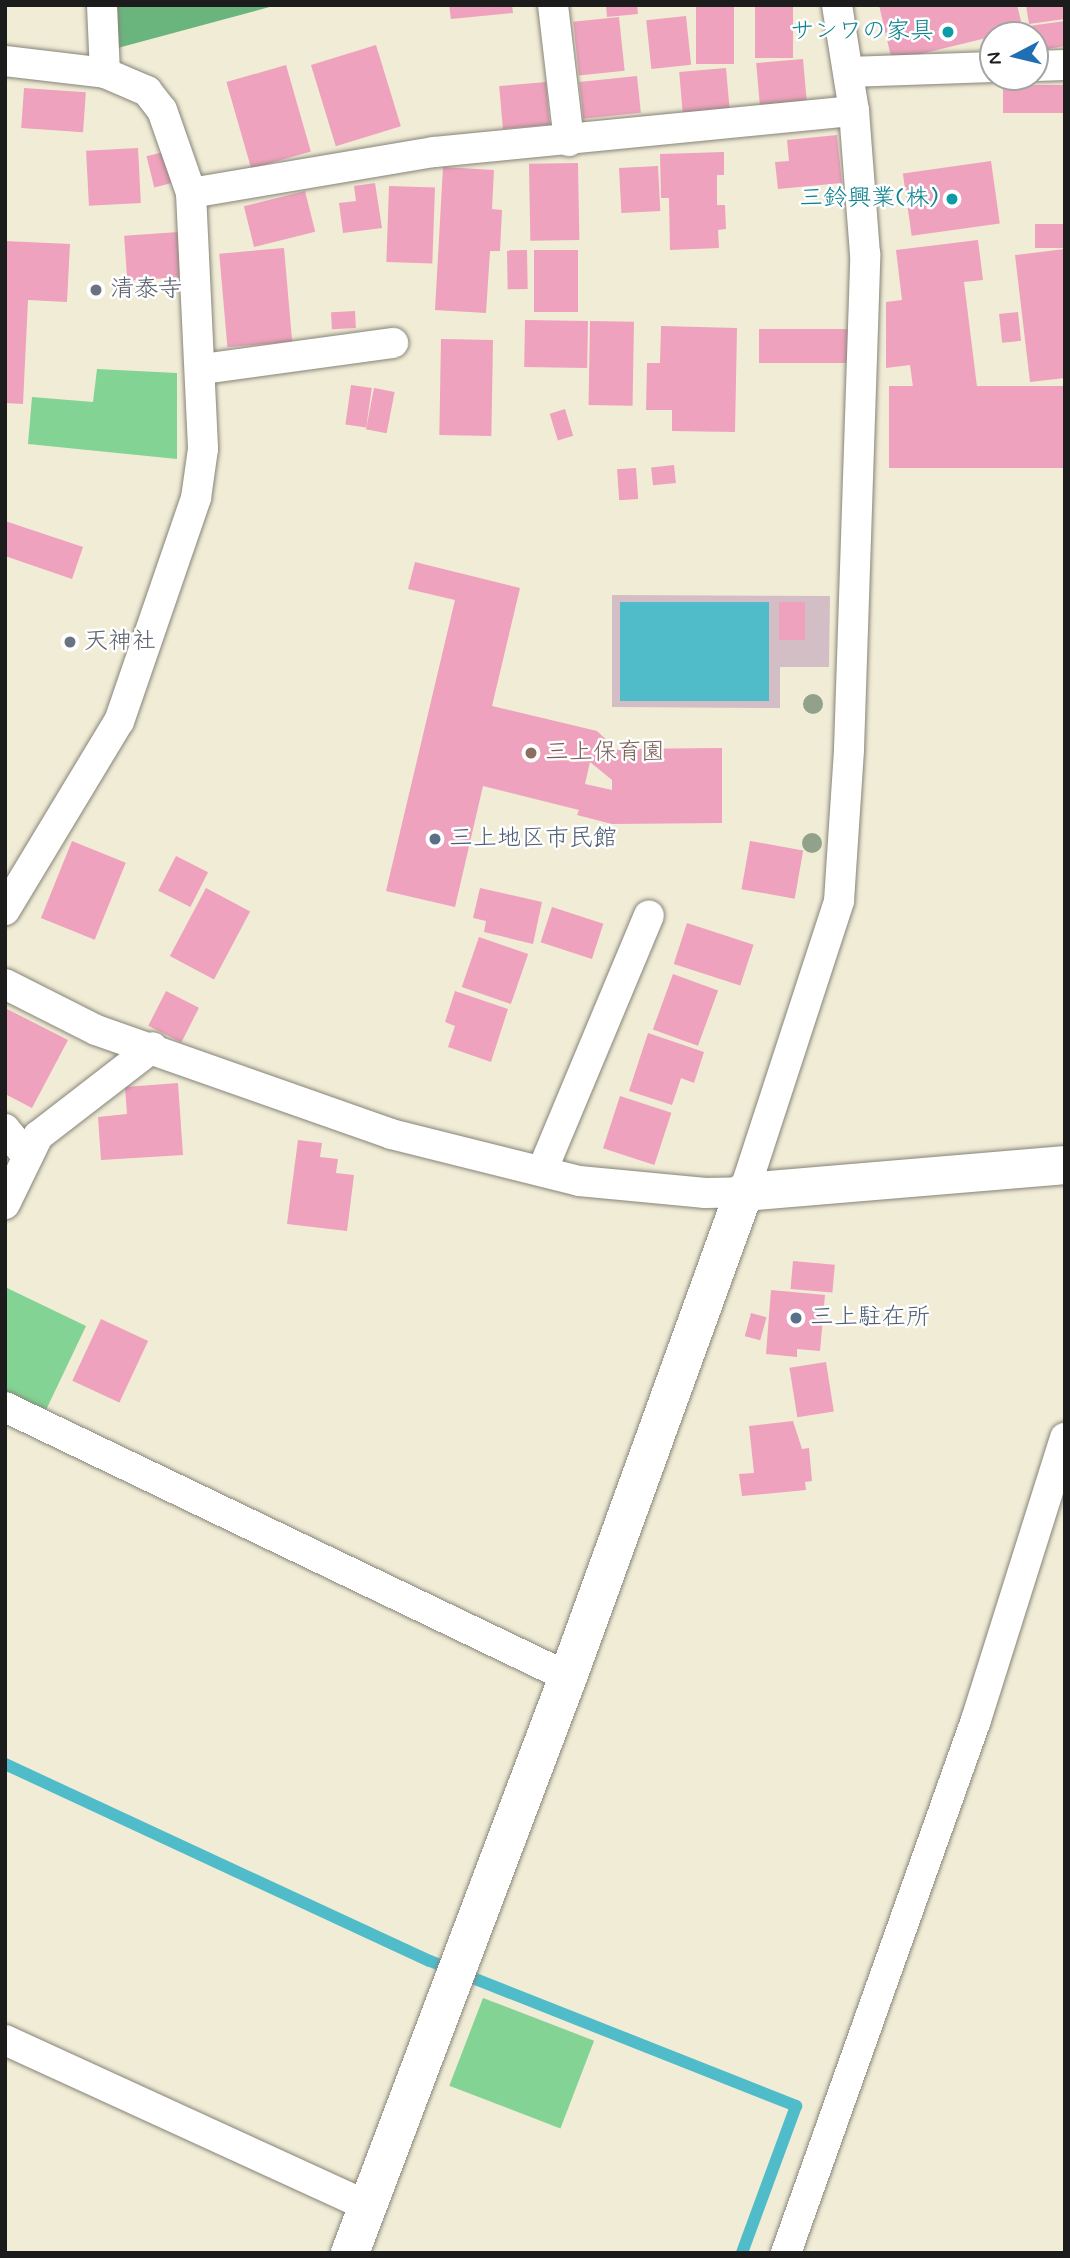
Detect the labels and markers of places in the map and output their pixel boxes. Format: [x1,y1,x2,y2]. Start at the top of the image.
place label: サンワの家具 [790,18,934,46]
marker: サンワの家具 [940,24,956,40]
place label: 三鈴興業(株) [799,185,938,213]
marker: 三鈴興業(株) [944,191,960,207]
place label: 清泰寺 [110,276,182,304]
marker: 清泰寺 [88,282,104,298]
place label: 天神社 [84,628,156,656]
marker: 天神社 [62,634,78,650]
place label: 三上保育園 [545,739,665,767]
marker: 三上保育園 [523,745,539,761]
place label: 三上地区市民館 [449,825,617,853]
marker: 三上地区市民館 [427,831,443,847]
place label: 三上駐在所 [810,1304,930,1332]
marker: 三上駐在所 [788,1310,804,1326]

